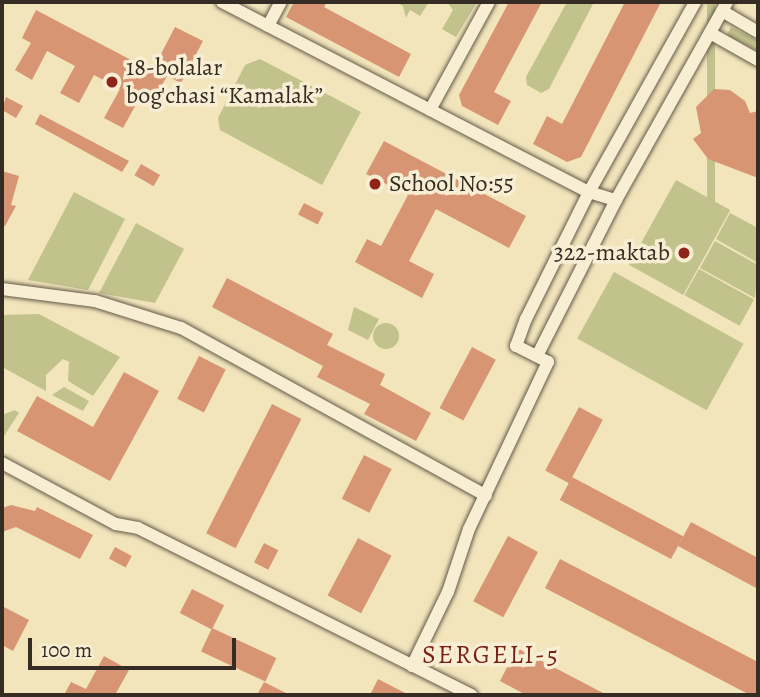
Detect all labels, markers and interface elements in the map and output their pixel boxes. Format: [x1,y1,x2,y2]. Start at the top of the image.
place label: 18-bolalar bog'chasi “Kamalak” [126,54,324,110]
marker: 18-bolalar bog'chasi “Kamalak” [104,74,120,90]
place label: School No:55 [389,170,514,198]
marker: School No:55 [367,176,383,192]
place label: 322-maktab [554,239,670,267]
marker: 322-maktab [676,245,692,261]
scale bar [32,624,240,668]
text: 100 m [41,636,92,664]
district label: SERGELI-5 [423,639,559,671]

